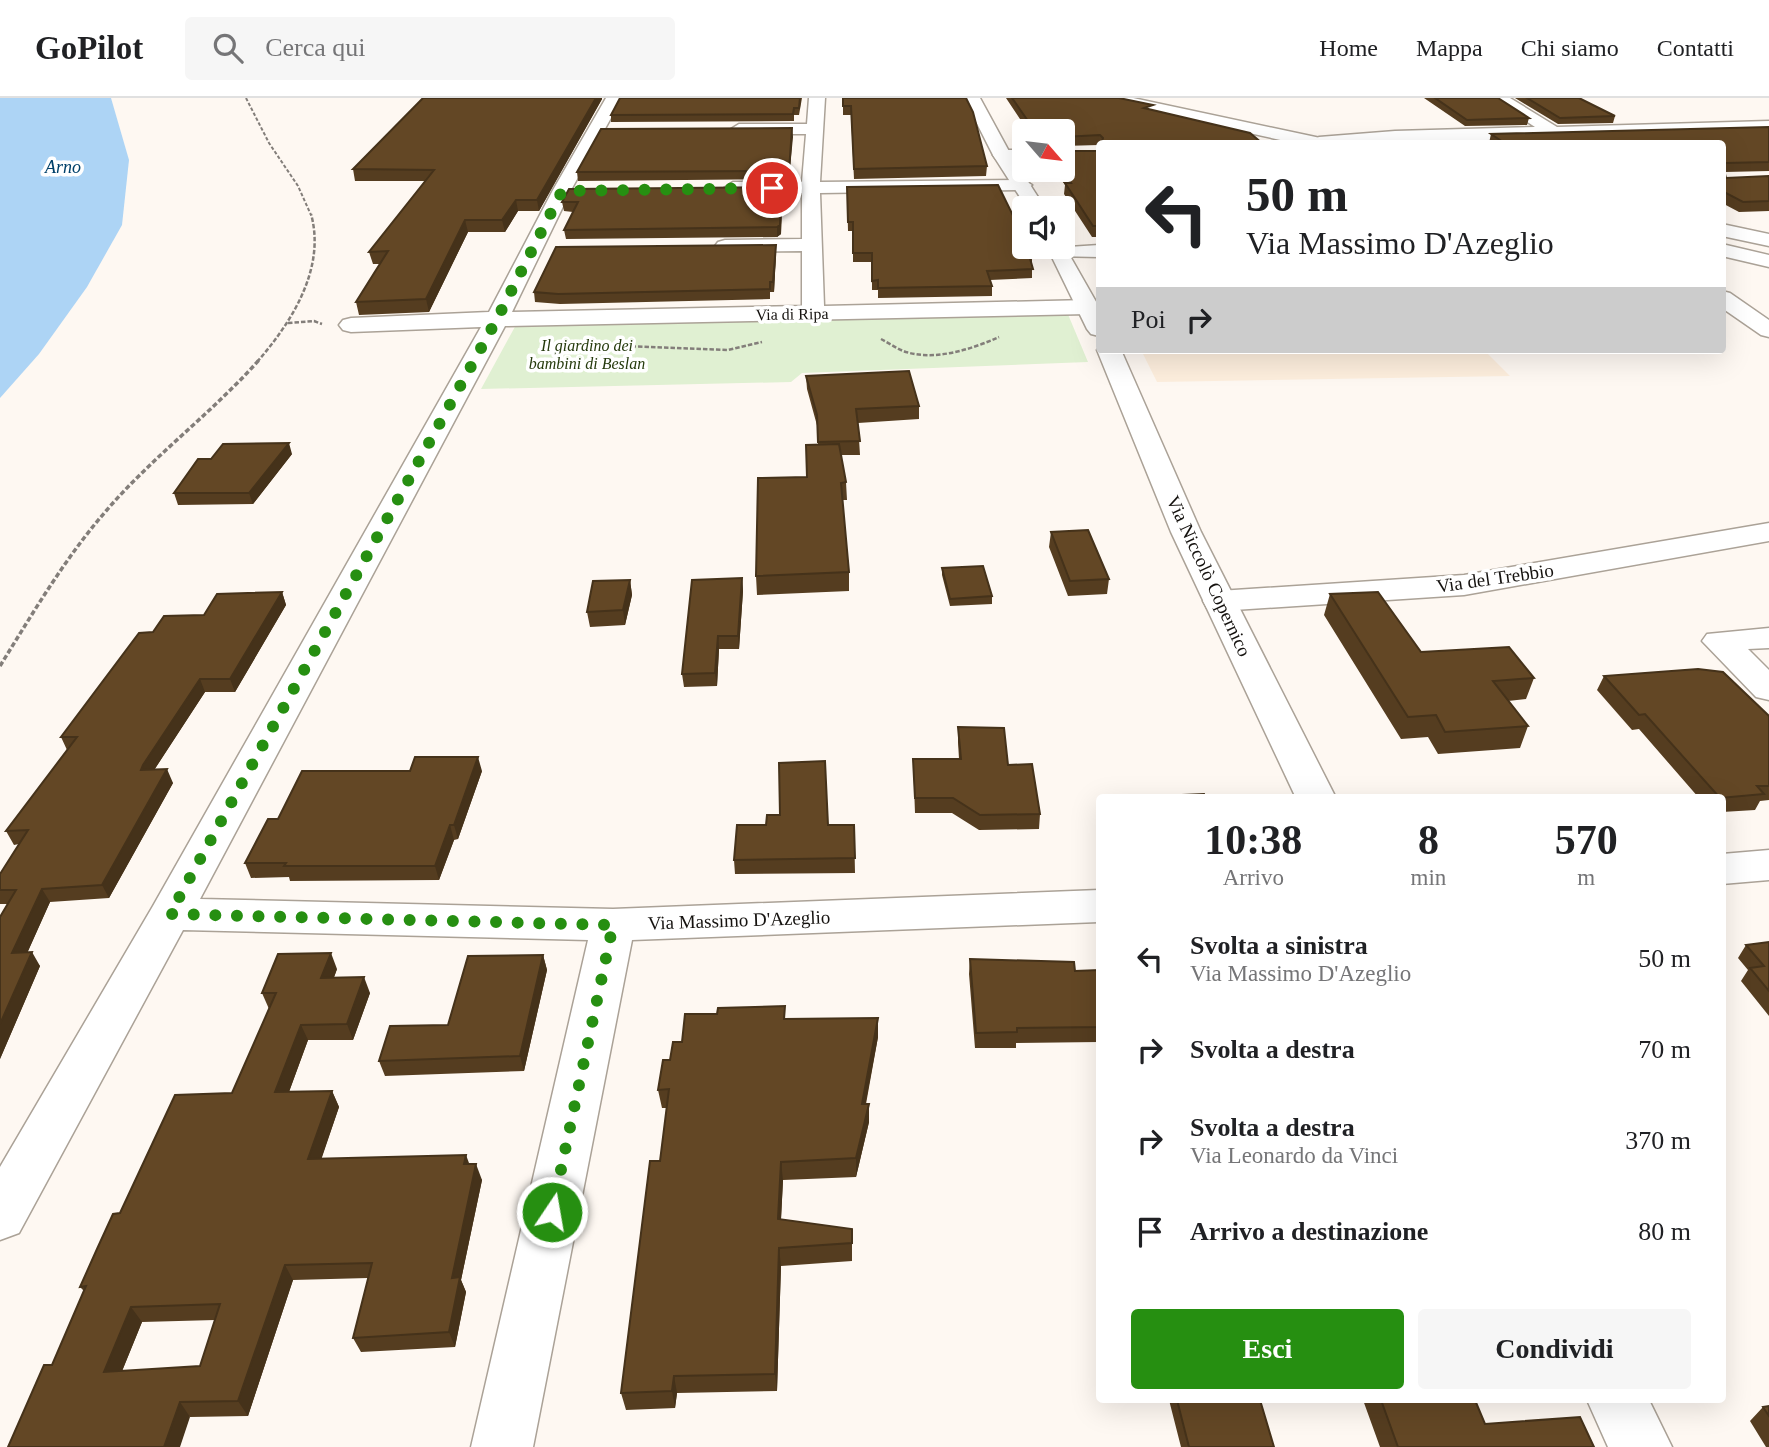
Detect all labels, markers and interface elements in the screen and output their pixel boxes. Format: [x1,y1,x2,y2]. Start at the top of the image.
search box [185,17,675,80]
icon: search [209,29,247,67]
text: GoPilot [35,30,143,66]
text: Cerca qui [265,33,366,62]
text: Home [1319,35,1378,61]
text: Mappa [1416,35,1483,61]
text: Chi siamo [1521,35,1619,61]
text: Contatti [1657,35,1734,61]
north arrow [1012,119,1074,182]
map controls [1012,119,1075,259]
water label: Arno [44,157,81,177]
pin [742,158,802,218]
text: 50 m [1246,167,1348,222]
icon: left [1131,168,1222,259]
icon: arrive [753,169,791,207]
button: sound [1012,196,1075,259]
text: Via Massimo D'Azeglio [1246,225,1554,261]
icon: right [1180,301,1218,339]
street label: Via di Ripa [755,305,829,324]
text: Poi [1131,305,1166,334]
park label: Il giardino dei bambini di Beslan [529,337,645,372]
street label: Via Niccolò Copernico [1162,492,1256,660]
street label: Via del Trebbio [1435,559,1555,597]
text: 10:38 [1204,817,1302,863]
text: 8 [1418,817,1439,863]
text: 570 [1555,817,1618,863]
text: Arrivo [1223,865,1284,890]
text: min [1411,865,1446,890]
text: m [1577,865,1595,890]
street label: Via Massimo D'Azeglio [647,906,831,934]
text: Svolta a sinistra [1190,931,1368,960]
icon: left [1131,940,1169,978]
text: 50 m [1638,944,1691,973]
text: Via Massimo D'Azeglio [1190,961,1411,986]
icon: right [1131,1031,1169,1069]
text: Svolta a destra [1190,1035,1355,1064]
text: 70 m [1638,1035,1691,1064]
text: Svolta a destra [1190,1113,1355,1142]
icon: right [1131,1122,1169,1160]
text: 370 m [1625,1126,1691,1155]
text: Via Leonardo da Vinci [1190,1143,1398,1168]
position arrow [515,1175,589,1249]
icon: arrive [1131,1213,1169,1251]
text: Arrivo a destinazione [1190,1217,1428,1246]
text: 80 m [1638,1217,1691,1246]
button: Esci [1131,1309,1404,1389]
button: Condividi [1418,1309,1691,1389]

